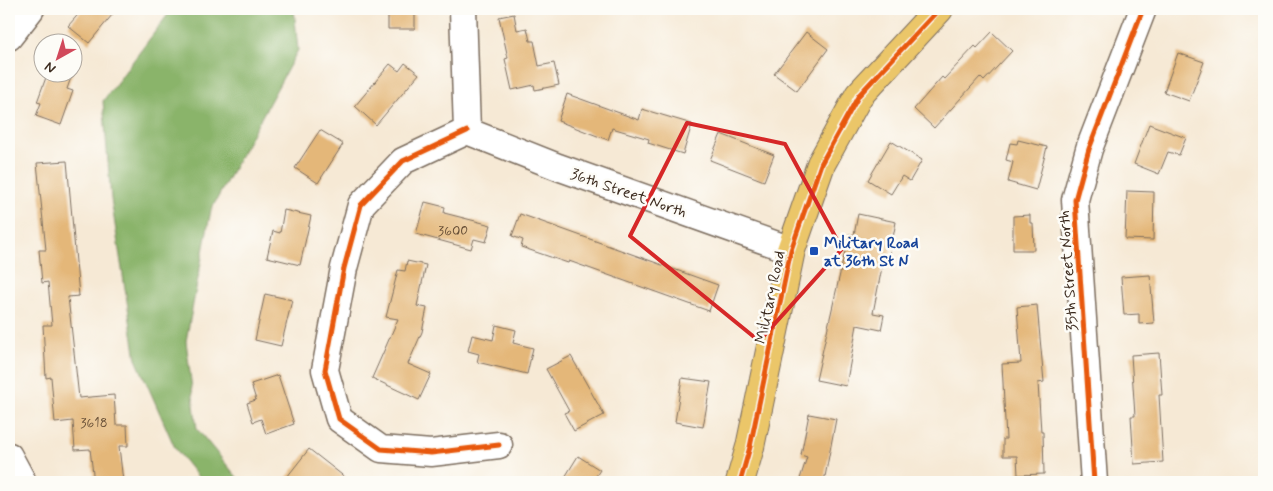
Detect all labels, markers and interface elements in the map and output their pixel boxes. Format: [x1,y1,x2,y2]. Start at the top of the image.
north arrow [32,32,82,82]
text: N [41,57,60,77]
street label: 36th Street North [568,164,689,223]
street label: 35th Street North [1054,210,1083,332]
house number: 3600 [438,222,468,240]
place label: Military Road at 36th St N [824,233,919,272]
marker: Military Road at 36th St N [808,245,820,257]
street label: Military Road [750,249,791,346]
house number: 3618 [80,414,108,432]

